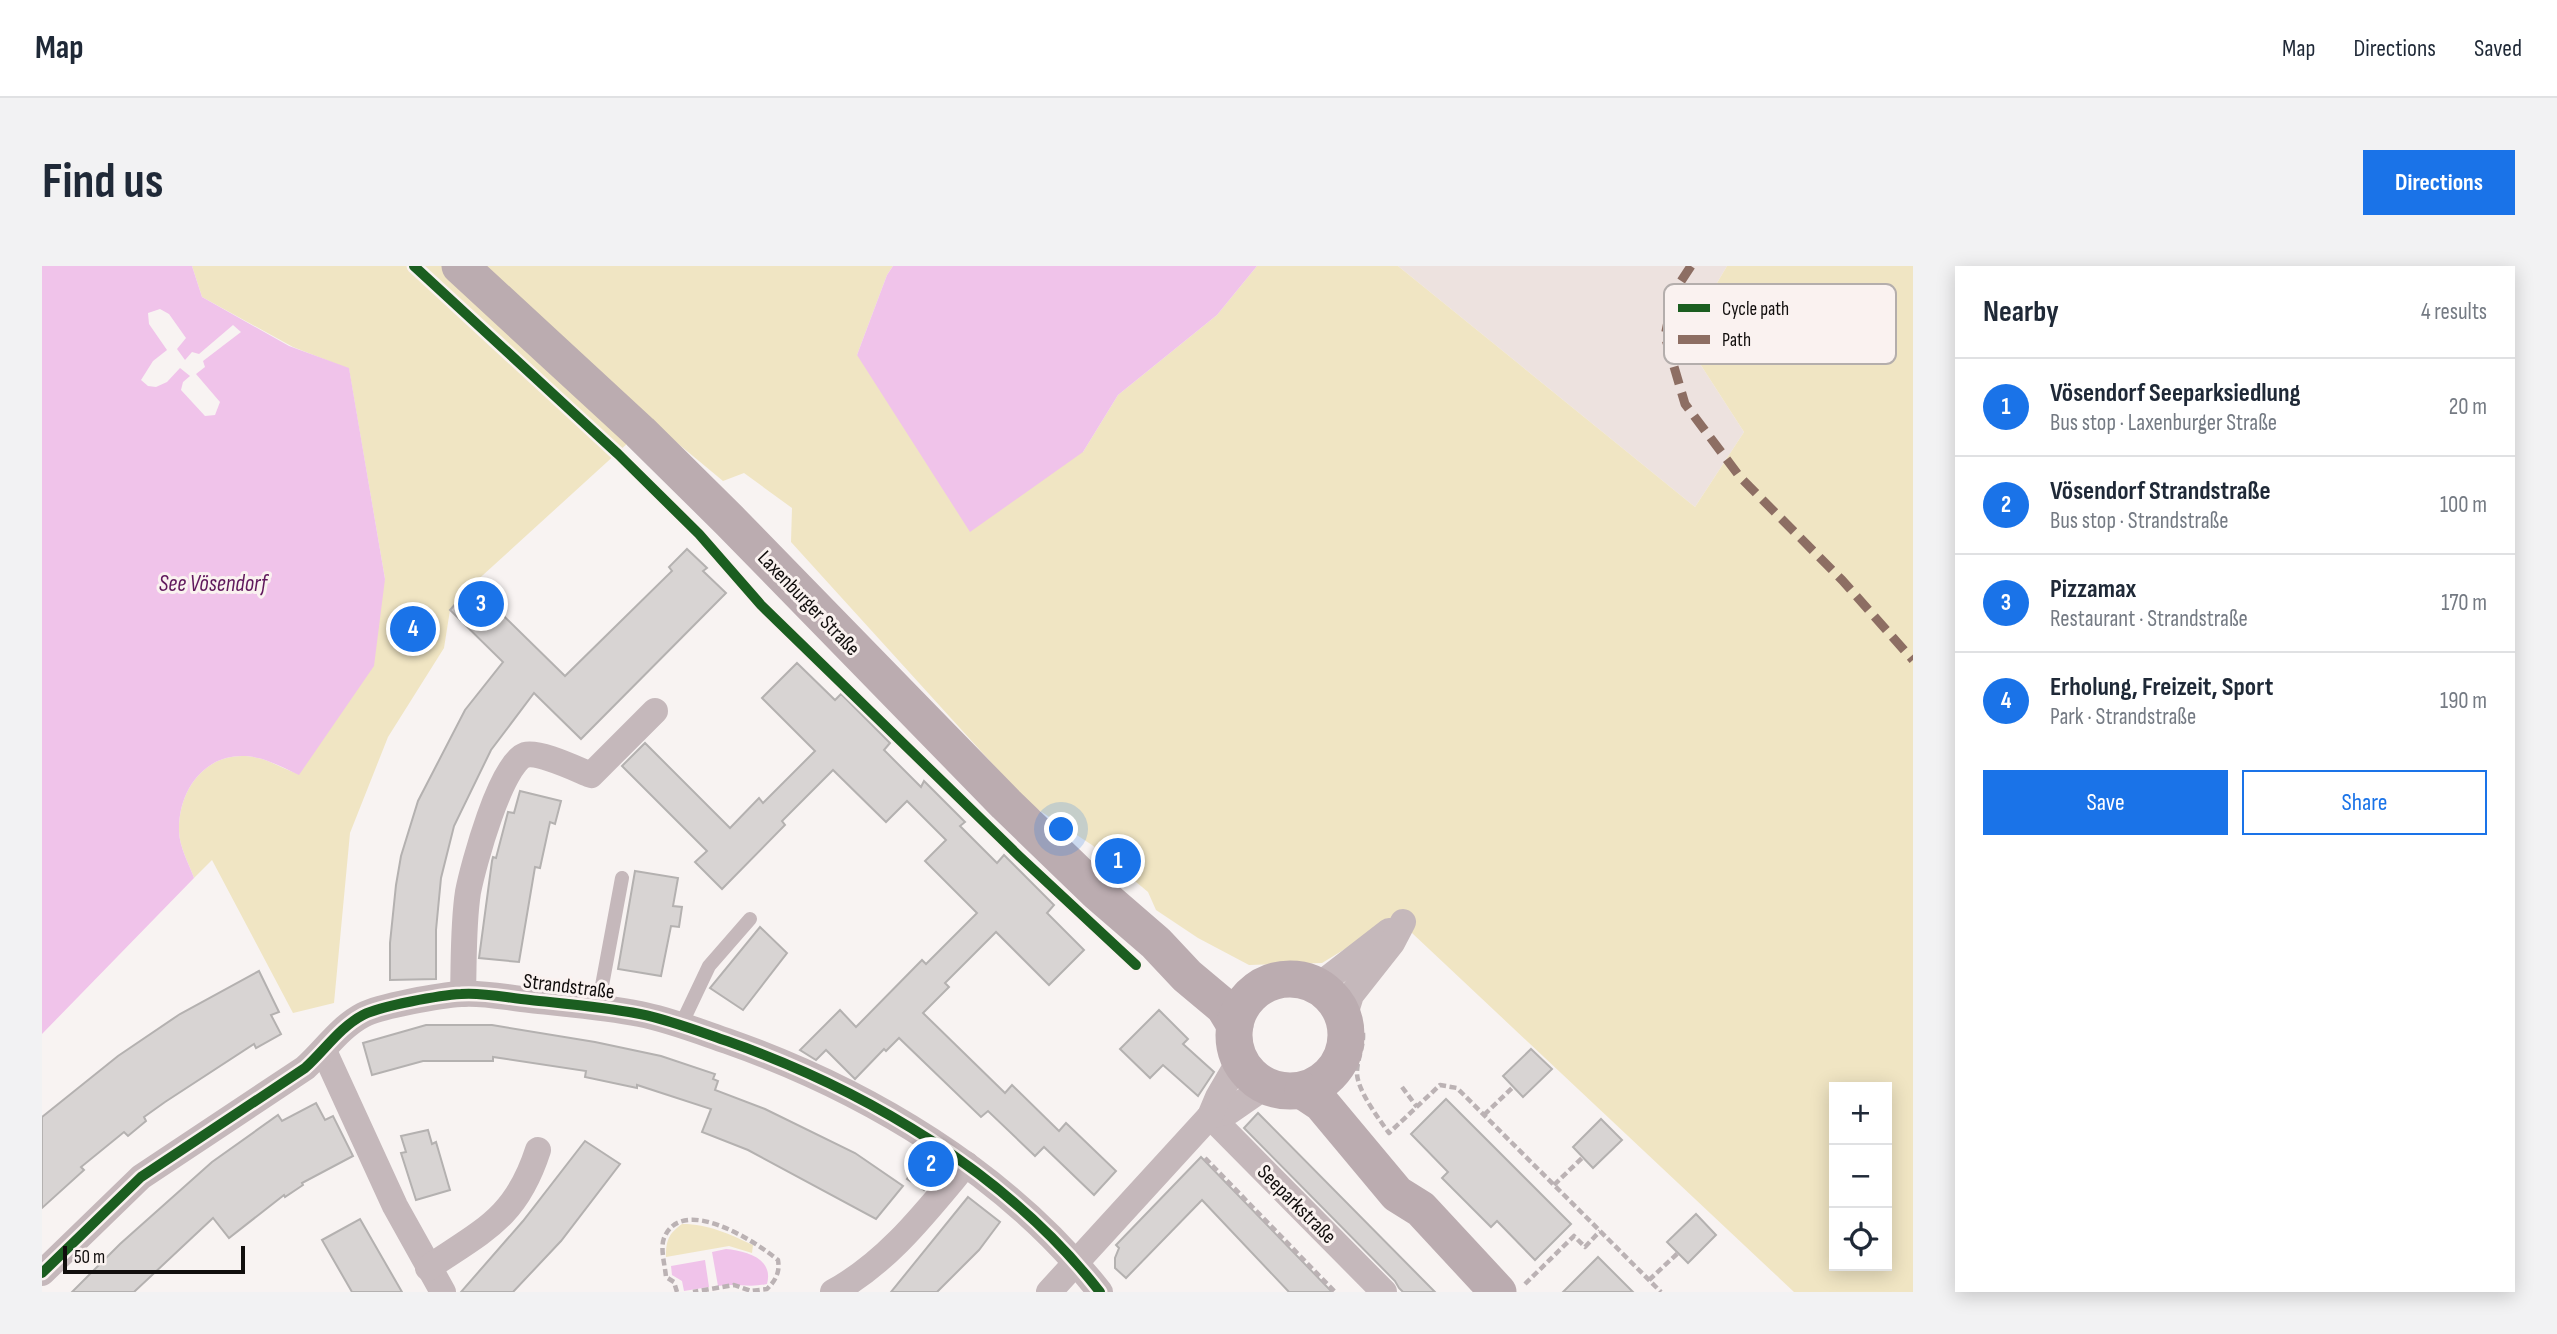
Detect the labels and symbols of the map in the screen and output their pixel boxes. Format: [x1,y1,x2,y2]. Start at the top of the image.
legend [1664,284,1896,364]
text: Cycle path [1722,298,1789,321]
text: Path [1722,329,1751,352]
street label: Laxenburger Straße [752,546,865,661]
water label: See Vösendorf [159,570,270,598]
pin: 3 [458,578,504,630]
pin: 4 [390,603,436,655]
your location [1044,812,1078,846]
pin: 1 [1095,835,1141,887]
street label: Strandstraße [522,968,616,1005]
pin: 2 [908,1138,954,1190]
street label: Seeparkstraße [1252,1160,1341,1249]
scale bar [63,1243,245,1275]

